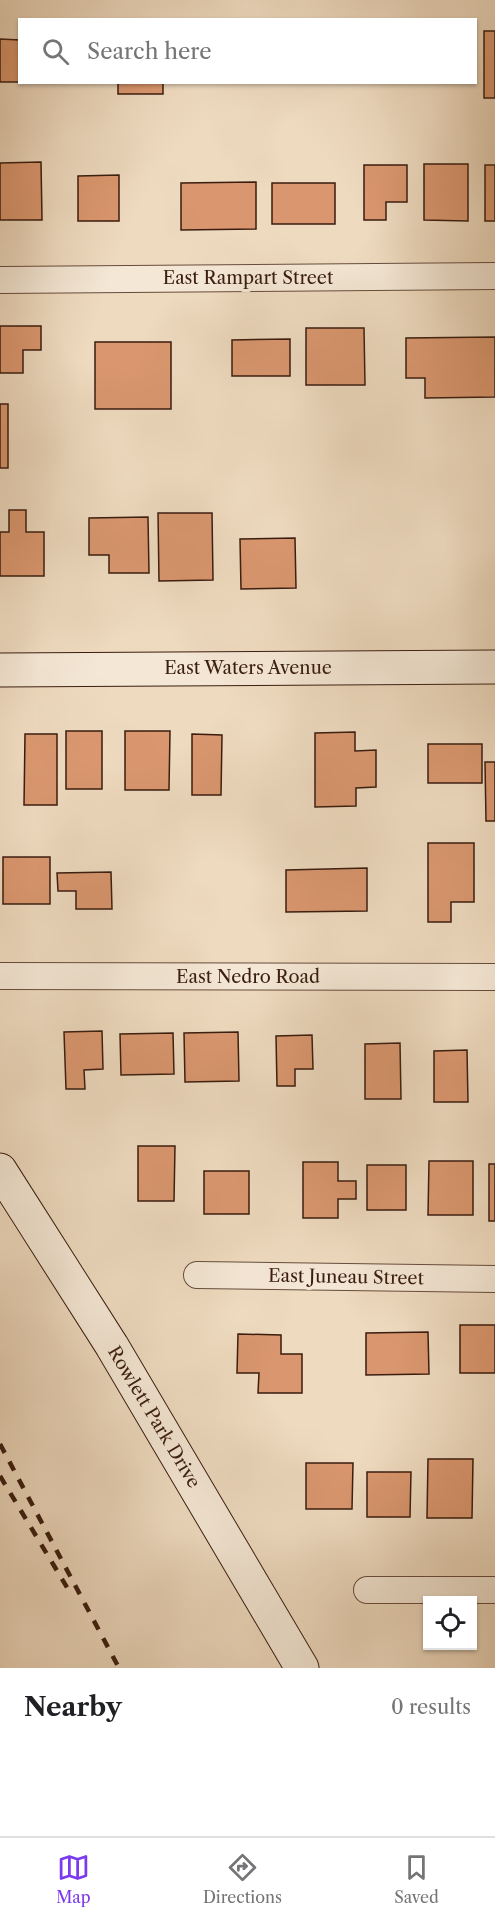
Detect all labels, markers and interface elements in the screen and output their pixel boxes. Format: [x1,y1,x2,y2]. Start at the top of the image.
search box [18,18,477,84]
icon: search [39,35,72,68]
text: Search here [87,38,212,65]
street label: East Rampart Street [163,267,334,289]
street label: East Waters Avenue [164,657,332,679]
street label: East Nedro Road [176,966,320,988]
street label: East Juneau Street [268,1265,425,1289]
street label: Rowlett Park Drive [103,1342,205,1492]
map controls [423,1596,477,1650]
button: locate [423,1596,477,1650]
text: Nearby [24,1691,122,1723]
text: 0 results [391,1695,471,1719]
tab: Map [56,1851,91,1907]
tab: Directions [203,1851,282,1907]
tab: Saved [394,1851,439,1907]

